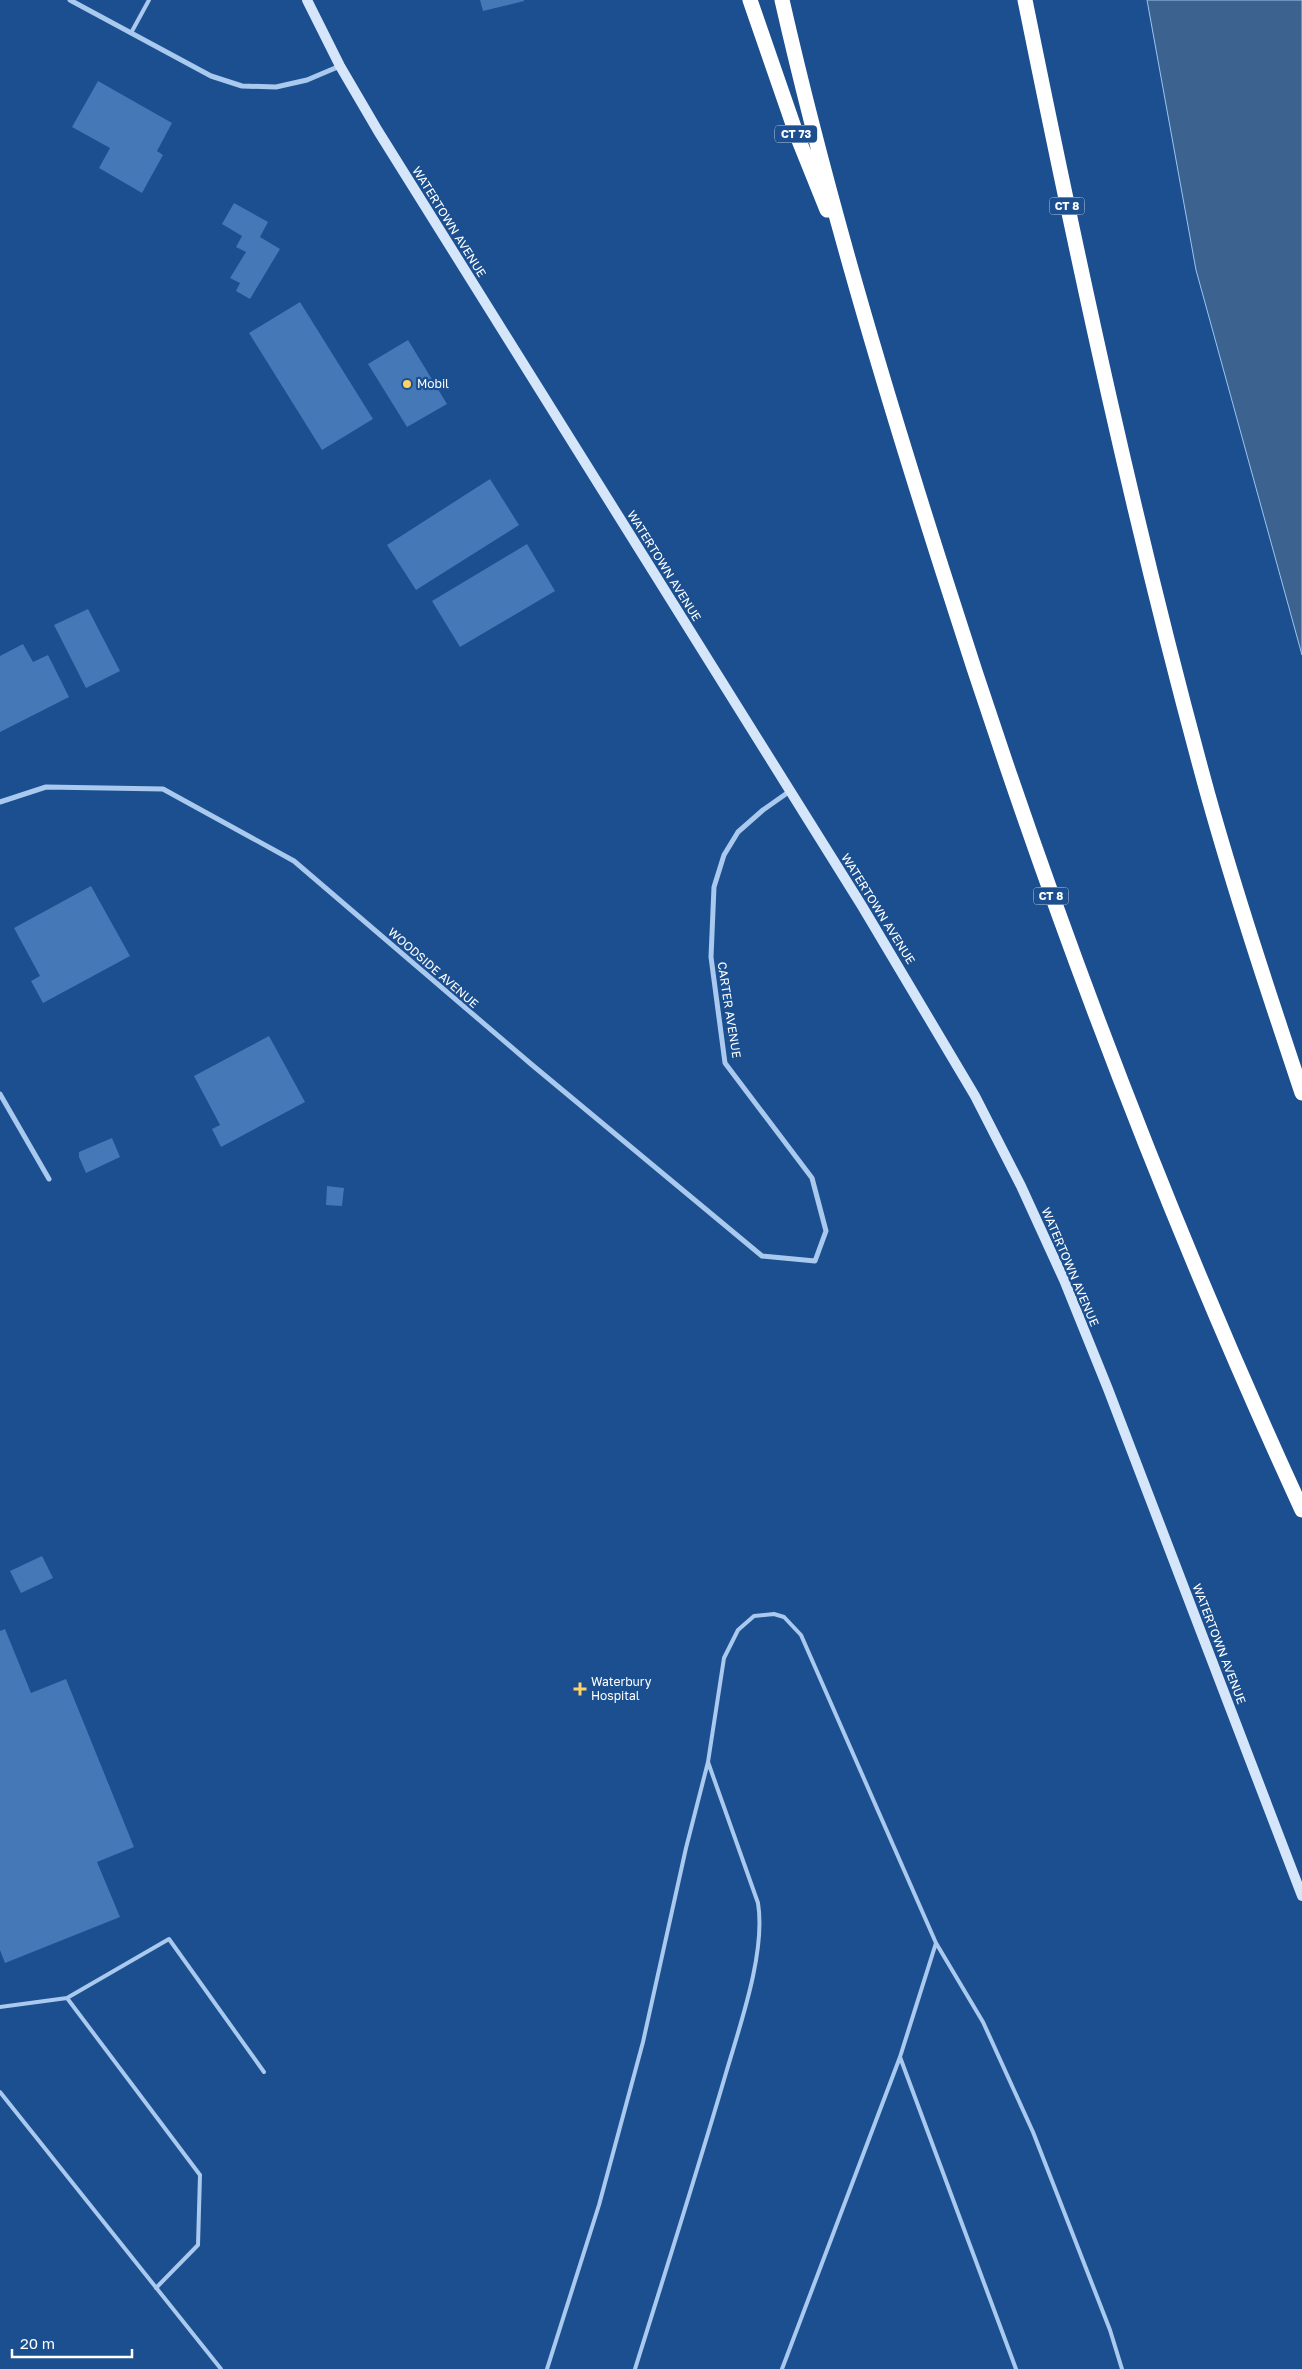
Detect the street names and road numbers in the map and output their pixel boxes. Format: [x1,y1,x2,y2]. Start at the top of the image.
road number: CT 73 [775,126,817,142]
street label: WATERTOWN AVENUE [409,164,490,280]
road number: CT 8 [1050,198,1084,215]
street label: WATERTOWN AVENUE [624,508,705,624]
street label: WATERTOWN AVENUE [838,851,919,967]
road number: CT 8 [1034,888,1068,904]
street label: WOODSIDE AVENUE [385,924,482,1011]
street label: CARTER AVENUE [714,961,745,1059]
street label: WATERTOWN AVENUE [1039,1205,1102,1329]
street label: WATERTOWN AVENUE [1190,1581,1249,1706]

